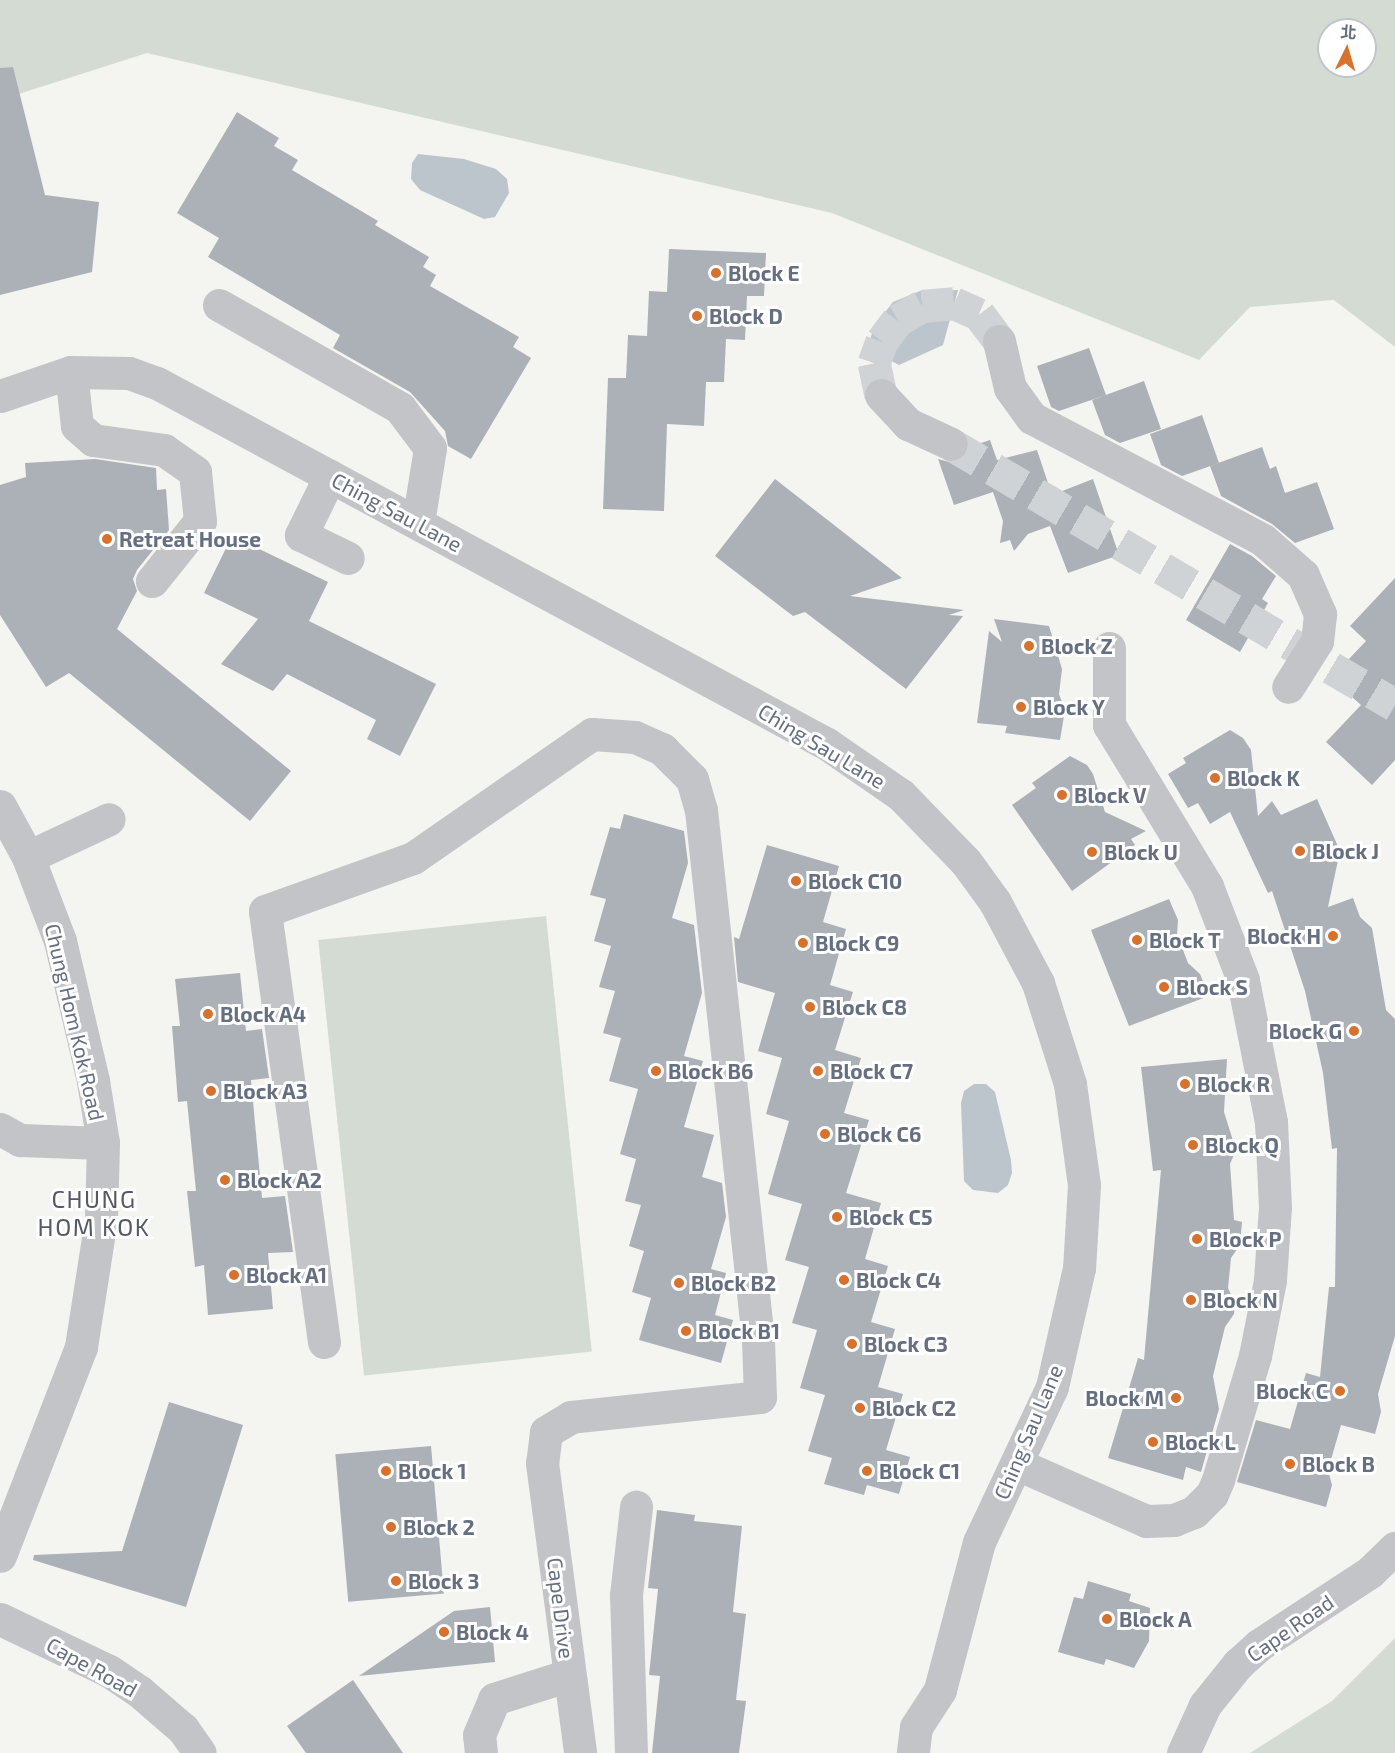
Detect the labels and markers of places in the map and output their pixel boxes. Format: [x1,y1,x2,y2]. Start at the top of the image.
place label: Block E [728,260,800,286]
marker: Block E [709,266,723,280]
place label: Block D [709,303,783,329]
marker: Block D [690,309,704,323]
place label: Retreat House [119,526,261,552]
marker: Retreat House [100,532,114,546]
place label: Block Z [1041,633,1113,659]
marker: Block Z [1022,639,1036,653]
place label: Block Y [1033,694,1106,720]
marker: Block Y [1014,700,1028,714]
place label: Block K [1227,765,1300,791]
marker: Block K [1208,771,1222,785]
place label: Block V [1074,782,1147,808]
marker: Block V [1055,788,1069,802]
place label: Block J [1312,838,1379,864]
place label: Block U [1104,839,1178,865]
marker: Block J [1293,844,1307,858]
marker: Block U [1085,845,1099,859]
place label: Block C10 [808,868,902,894]
marker: Block C10 [789,874,803,888]
place label: Block H [1247,923,1321,949]
place label: Block T [1149,927,1221,953]
marker: Block H [1326,929,1340,943]
place label: Block C9 [815,930,899,956]
marker: Block T [1130,933,1144,947]
marker: Block C9 [796,936,810,950]
place label: Block S [1176,974,1248,1000]
marker: Block S [1157,980,1171,994]
place label: Block C8 [822,994,907,1020]
marker: Block C8 [803,1000,817,1014]
place label: Block A4 [220,1001,307,1027]
marker: Block A4 [201,1007,215,1021]
place label: Block G [1269,1018,1342,1044]
marker: Block G [1347,1024,1361,1038]
place label: Block B6 [668,1058,754,1084]
place label: Block C7 [830,1058,913,1084]
marker: Block B6 [649,1064,663,1078]
marker: Block C7 [811,1064,825,1078]
place label: Block R [1197,1071,1270,1097]
marker: Block R [1178,1077,1192,1091]
place label: Block A3 [223,1078,308,1104]
marker: Block A3 [204,1084,218,1098]
place label: Block C6 [837,1121,921,1147]
marker: Block C6 [818,1127,832,1141]
place label: Block Q [1205,1132,1279,1158]
marker: Block Q [1186,1138,1200,1152]
place label: Block A2 [237,1167,323,1193]
marker: Block A2 [218,1173,232,1187]
place label: Block C5 [849,1204,933,1230]
marker: Block C5 [830,1210,844,1224]
place label: Block P [1209,1226,1282,1252]
marker: Block P [1190,1232,1204,1246]
place label: Block A1 [246,1262,328,1288]
place label: Block C4 [856,1267,941,1293]
marker: Block A1 [227,1268,241,1282]
place label: Block B2 [691,1270,776,1296]
marker: Block C4 [837,1273,851,1287]
marker: Block B2 [672,1276,686,1290]
place label: Block N [1203,1287,1278,1313]
marker: Block N [1184,1293,1198,1307]
place label: Block B1 [698,1318,780,1344]
marker: Block B1 [679,1324,693,1338]
place label: Block C3 [864,1331,948,1357]
marker: Block C3 [845,1337,859,1351]
place label: Block C [1256,1378,1328,1404]
marker: Block C [1333,1384,1347,1398]
place label: Block M [1085,1385,1164,1411]
marker: Block M [1169,1391,1183,1405]
place label: Block C2 [872,1395,956,1421]
marker: Block C2 [853,1401,867,1415]
place label: Block L [1165,1429,1236,1455]
marker: Block L [1146,1435,1160,1449]
place label: Block B [1302,1451,1375,1477]
marker: Block B [1283,1457,1297,1471]
place label: Block 1 [398,1458,467,1484]
place label: Block C1 [879,1458,960,1484]
marker: Block 1 [379,1464,393,1478]
marker: Block C1 [860,1464,874,1478]
place label: Block 2 [403,1514,475,1540]
marker: Block 2 [384,1520,398,1534]
place label: Block 3 [408,1568,480,1594]
marker: Block 3 [389,1574,403,1588]
place label: Block A [1119,1606,1192,1632]
marker: Block A [1100,1612,1114,1626]
place label: Block 4 [456,1619,529,1645]
marker: Block 4 [437,1625,451,1639]

